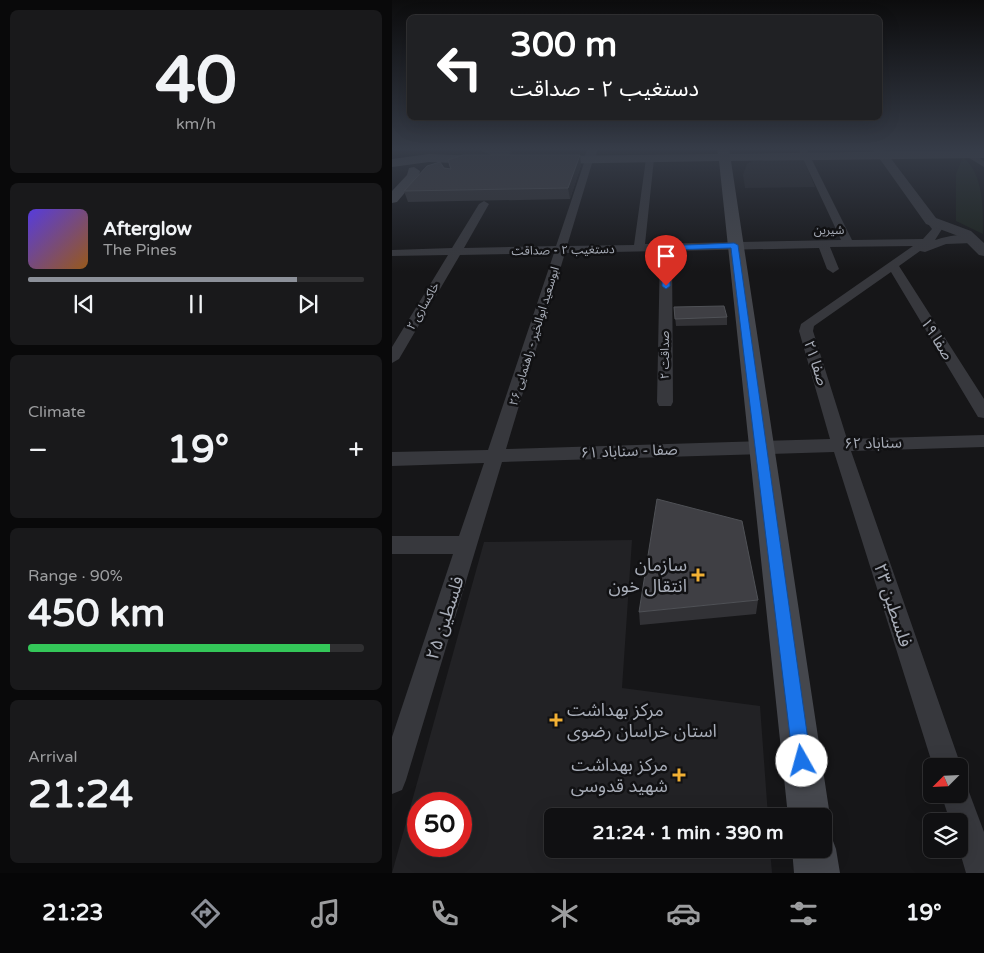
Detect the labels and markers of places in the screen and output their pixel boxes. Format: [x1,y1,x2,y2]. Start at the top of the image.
pin [645,235,687,286]
place label: سازمان انتقال خون [608,554,687,597]
marker: سازمان انتقال خون [691,568,705,582]
place label: مرکز بهداشت استان خراسان رضوی [567,699,717,742]
marker: مرکز بهداشت استان خراسان رضوی [549,713,563,727]
place label: مرکز بهداشت شهید قدوسی [571,754,668,797]
marker: مرکز بهداشت شهید قدوسی [672,768,686,782]

